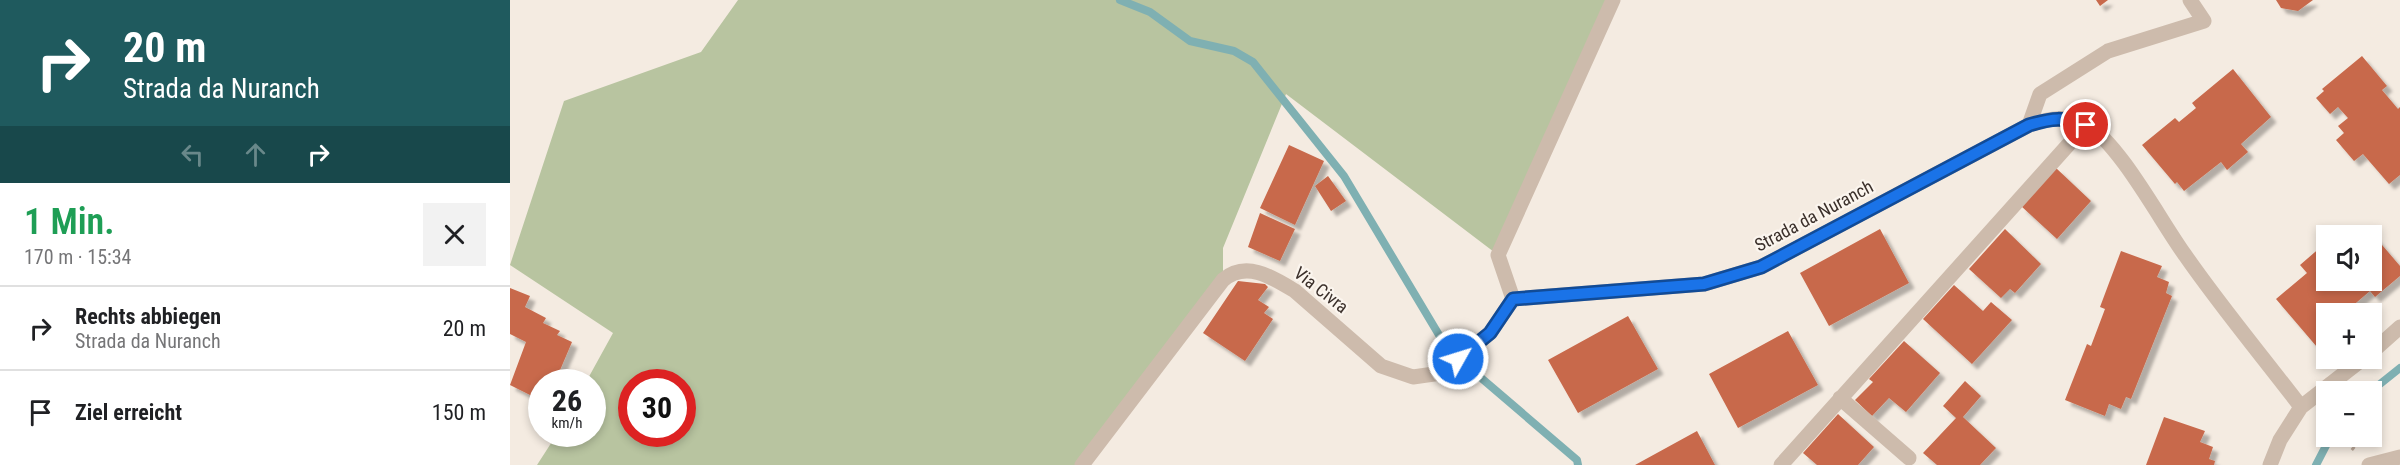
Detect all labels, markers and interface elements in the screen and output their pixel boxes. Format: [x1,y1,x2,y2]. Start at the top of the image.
text: 20 m [123,23,206,72]
icon: right [24,24,102,102]
text: Strada da Nuranch [123,73,320,105]
pin [2060,99,2111,150]
icon: arrive [2069,108,2102,141]
icon: left [176,138,209,171]
icon: ahead [239,138,272,171]
icon: right [302,138,335,171]
street label: Strada da Nuranch [1751,176,1877,256]
text: 1 Min. [24,201,114,243]
button: close [423,203,486,266]
map controls [2316,225,2382,447]
button: sound [2316,225,2382,291]
text: 170 m · 15:34 [24,245,131,269]
street label: Via Civra [1290,262,1353,317]
button: + [2316,303,2382,369]
text: Rechts abbiegen [75,304,221,329]
icon: right [24,312,57,345]
text: 20 m [443,316,486,341]
position arrow [1426,327,1490,391]
text: Strada da Nuranch [75,329,221,353]
speed limit sign: 30 [618,369,696,447]
button: − [2316,381,2382,447]
text: 26 [552,383,582,418]
icon: arrive [24,396,57,429]
text: Ziel erreicht [75,400,182,425]
text: 150 m [432,400,486,425]
text: km/h [552,414,582,432]

